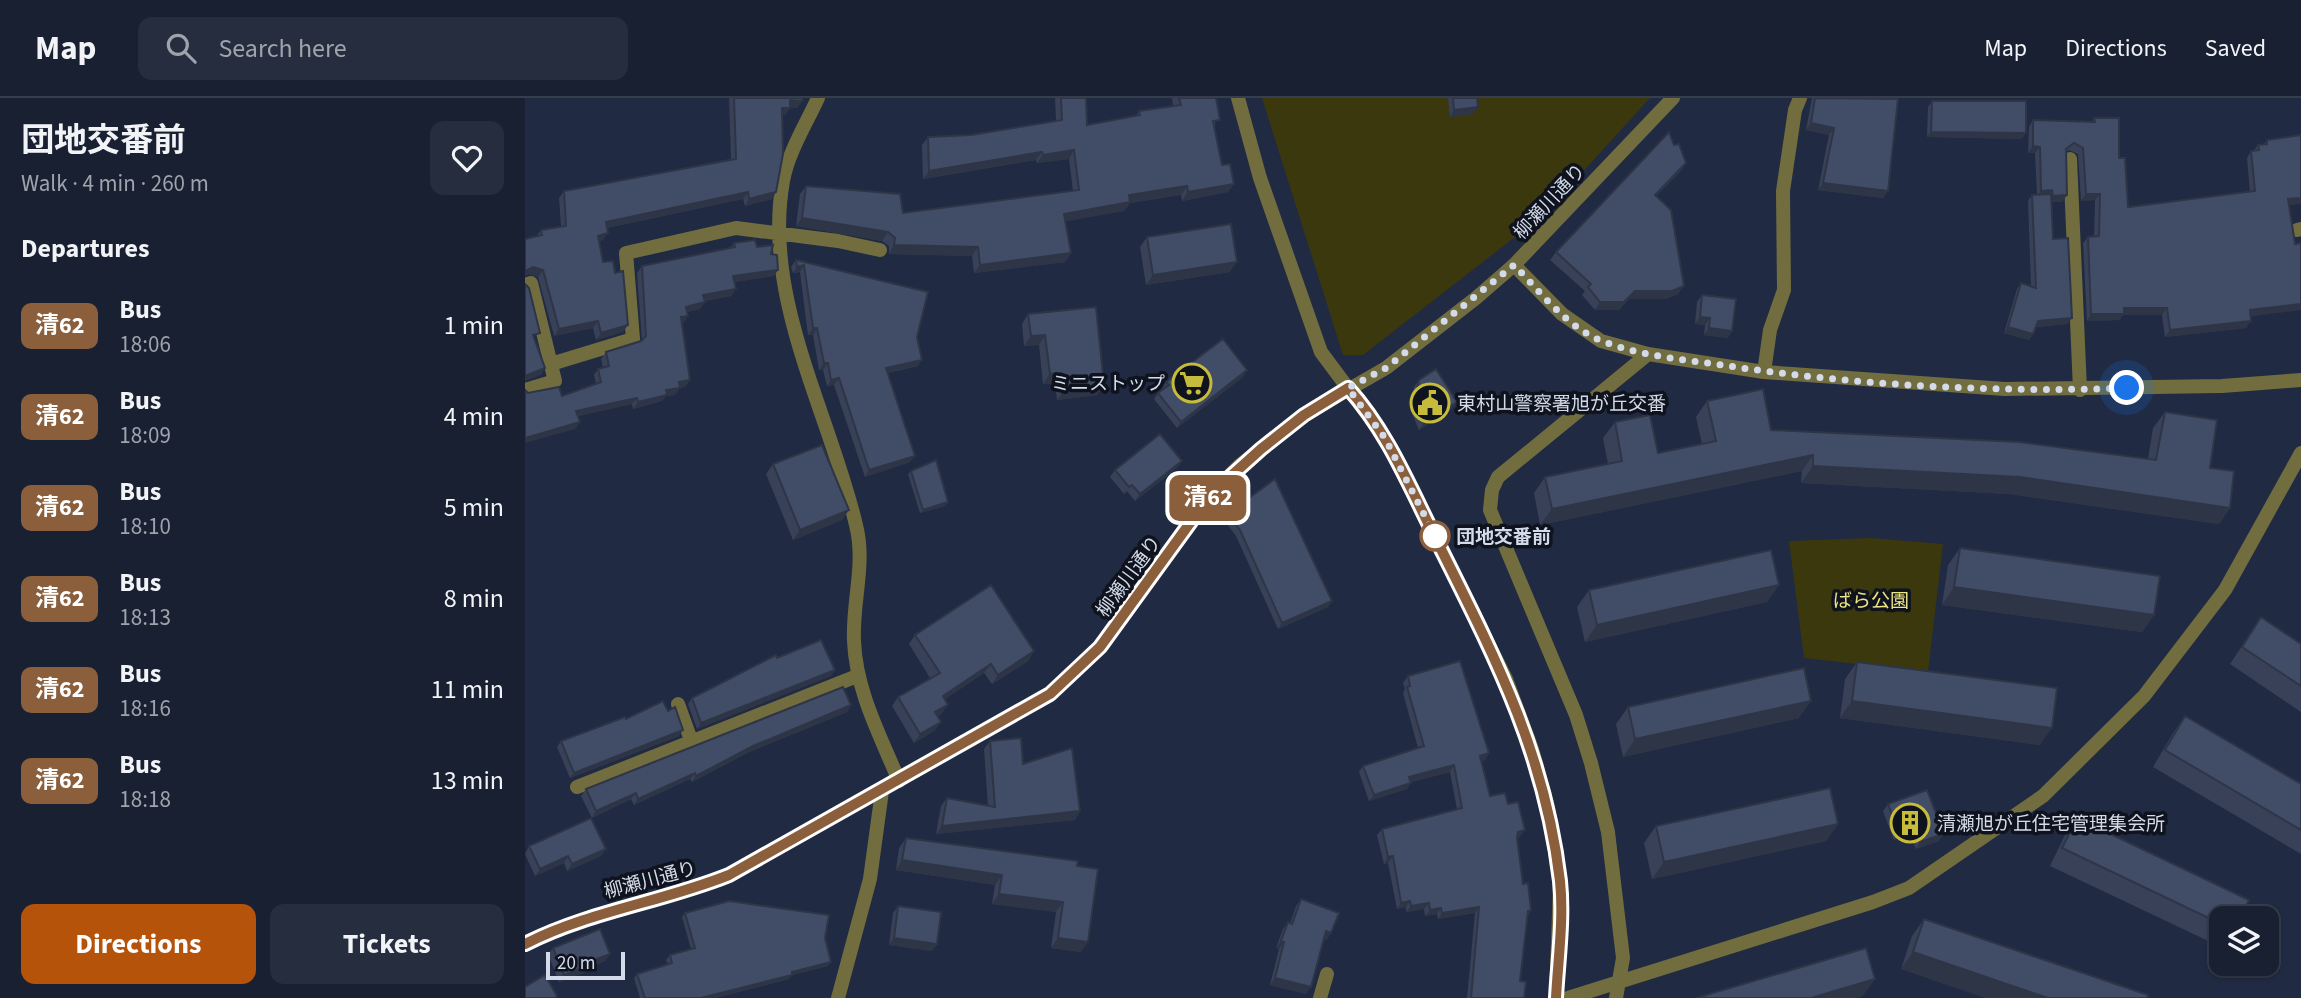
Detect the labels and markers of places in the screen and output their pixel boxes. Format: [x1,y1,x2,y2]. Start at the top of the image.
supermarket icon: ミニストップ [1171,362,1213,404]
place label: ミニストップ [1051,371,1165,398]
public building icon: 東村山警察署旭が丘交番 [1409,382,1451,424]
place label: 東村山警察署旭が丘交番 [1457,391,1666,418]
marker: 団地交番前 [1420,521,1450,551]
place label: 団地交番前 [1456,524,1551,551]
building icon: 清瀬旭が丘住宅管理集会所 [1889,802,1931,844]
place label: 清瀬旭が丘住宅管理集会所 [1937,811,2165,838]

